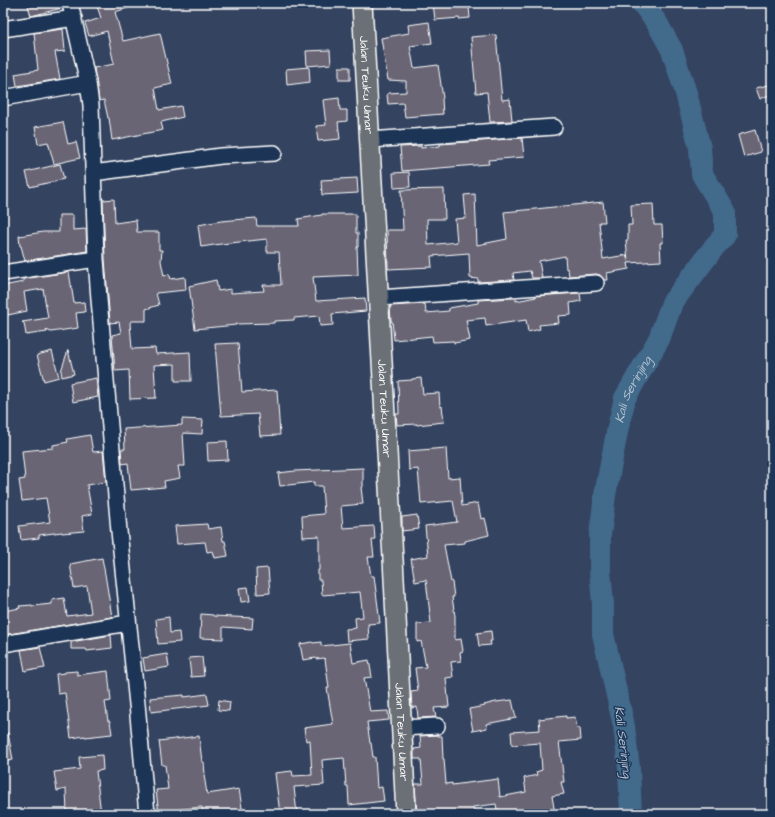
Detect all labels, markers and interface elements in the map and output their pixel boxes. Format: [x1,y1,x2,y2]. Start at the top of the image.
street label: Jalan Teuku Umar [355,35,378,135]
water label: Kali Serinjing [610,352,658,425]
street label: Jalan Teuku Umar [373,359,396,458]
street label: Jalan Teuku Umar [391,682,413,782]
water label: Kali Serinjing [609,705,636,780]

